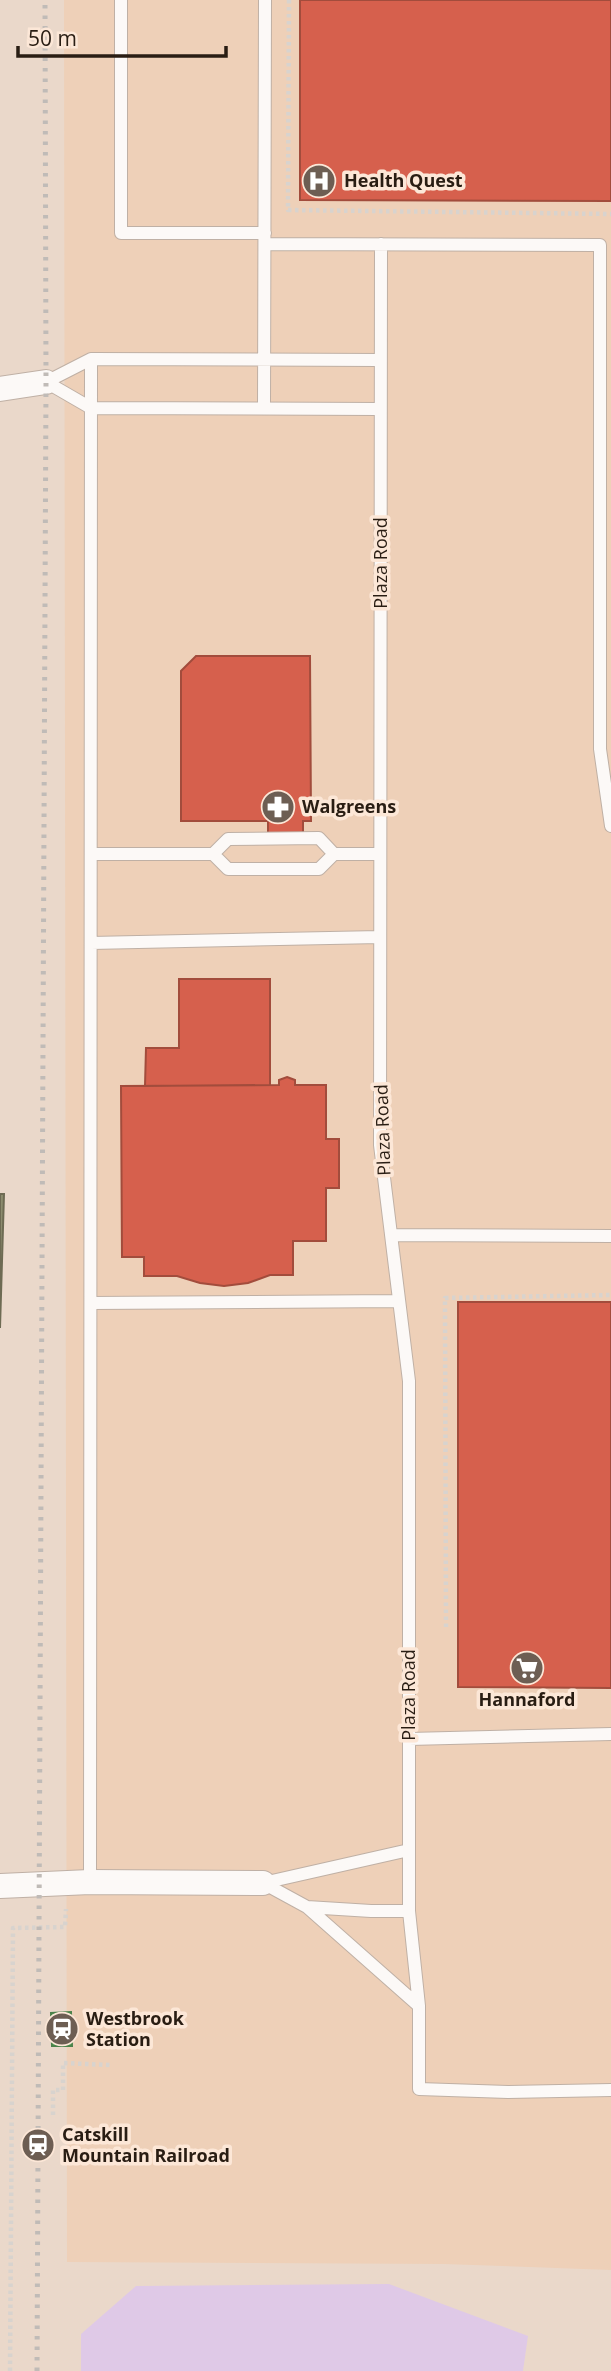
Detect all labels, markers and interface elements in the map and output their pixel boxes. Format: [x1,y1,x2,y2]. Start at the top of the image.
scale bar [18,14,226,58]
text: 50 m [28,24,77,52]
hospital icon: Health Quest [300,162,338,200]
place label: Health Quest [344,168,463,192]
street label: Plaza Road [368,517,392,609]
pharmacy icon: Walgreens [259,788,297,826]
place label: Walgreens [302,794,396,818]
street label: Plaza Road [368,1084,396,1176]
street label: Plaza Road [396,1649,420,1741]
supermarket icon: Hannaford [508,1649,546,1687]
place label: Hannaford [479,1687,575,1711]
place label: Westbrook Station [86,2006,185,2051]
station icon: Westbrook Station [43,2010,81,2048]
place label: Catskill Mountain Railroad [62,2122,230,2167]
station icon: Catskill Mountain Railroad [19,2126,57,2164]

